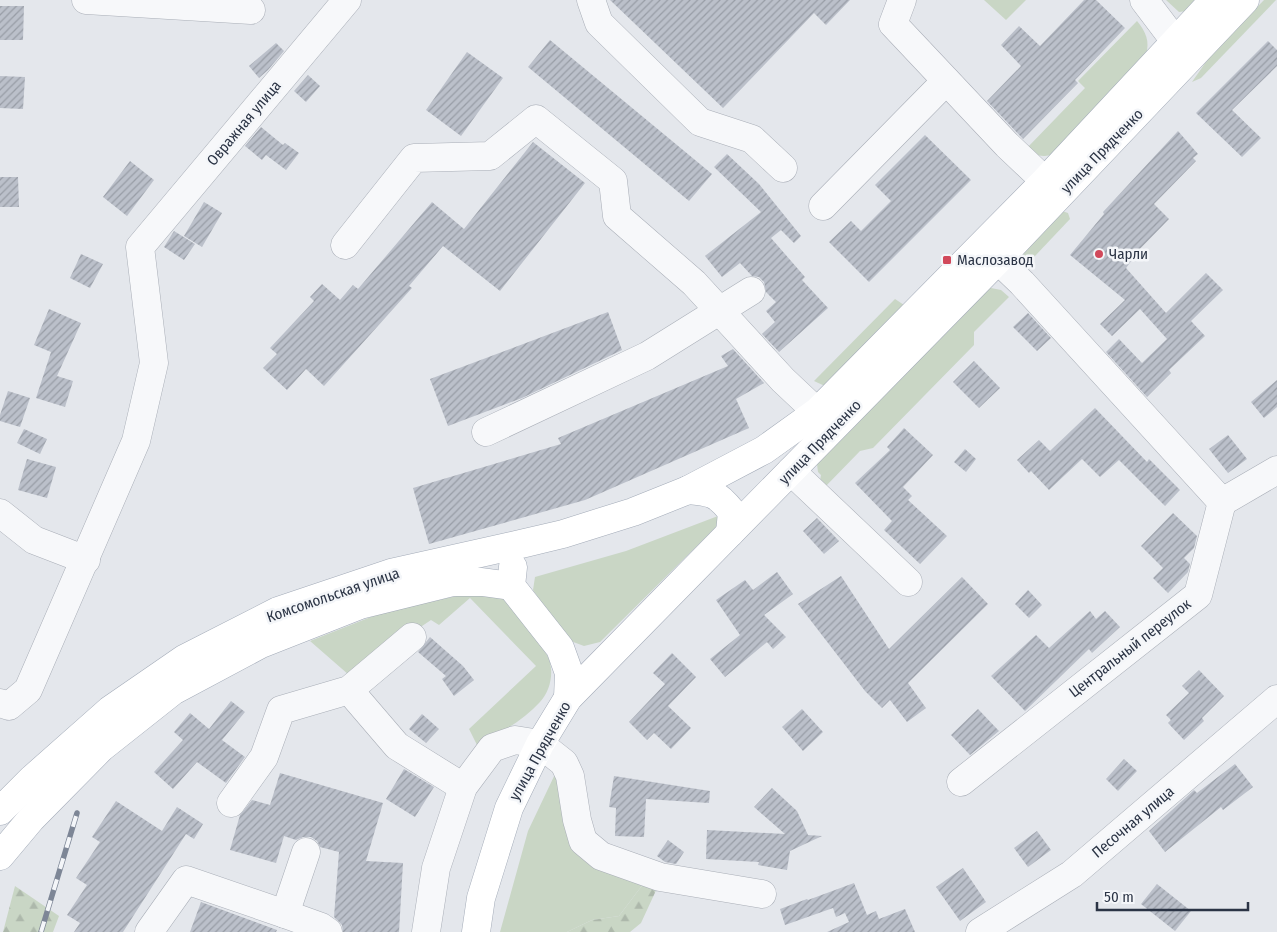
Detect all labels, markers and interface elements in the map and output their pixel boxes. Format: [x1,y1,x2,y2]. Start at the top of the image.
street label: Овражная улица [203,77,285,169]
street label: улица Прядченко [1057,105,1147,197]
place label: Чарли [1109,245,1148,263]
marker: Чарли [1093,248,1105,260]
place label: Маслозавод [957,251,1033,269]
marker: Маслозавод [941,254,953,266]
street label: улица Прядченко [775,396,865,488]
street label: Комсомольская улица [264,564,402,626]
street label: Центральный переулок [1065,595,1195,701]
street label: улица Прядченко [505,698,575,804]
street label: Песочная улица [1088,782,1178,862]
scale bar [1097,880,1248,912]
text: 50 m [1104,888,1134,906]

